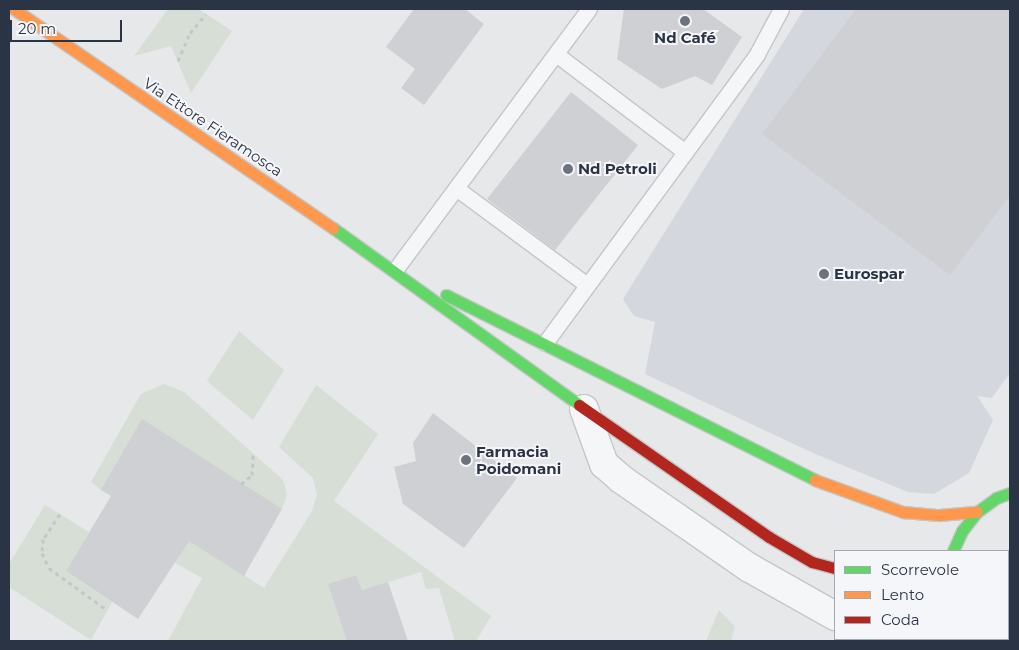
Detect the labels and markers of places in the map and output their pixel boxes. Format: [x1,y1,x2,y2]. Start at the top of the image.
marker: Nd Café [679,15,691,27]
place label: Nd Café [654,29,716,47]
place label: Nd Petroli [578,160,657,178]
marker: Nd Petroli [562,163,574,175]
place label: Eurospar [834,265,904,283]
marker: Eurospar [818,268,830,280]
place label: Farmacia Poidomani [476,442,561,477]
marker: Farmacia Poidomani [460,454,472,466]

